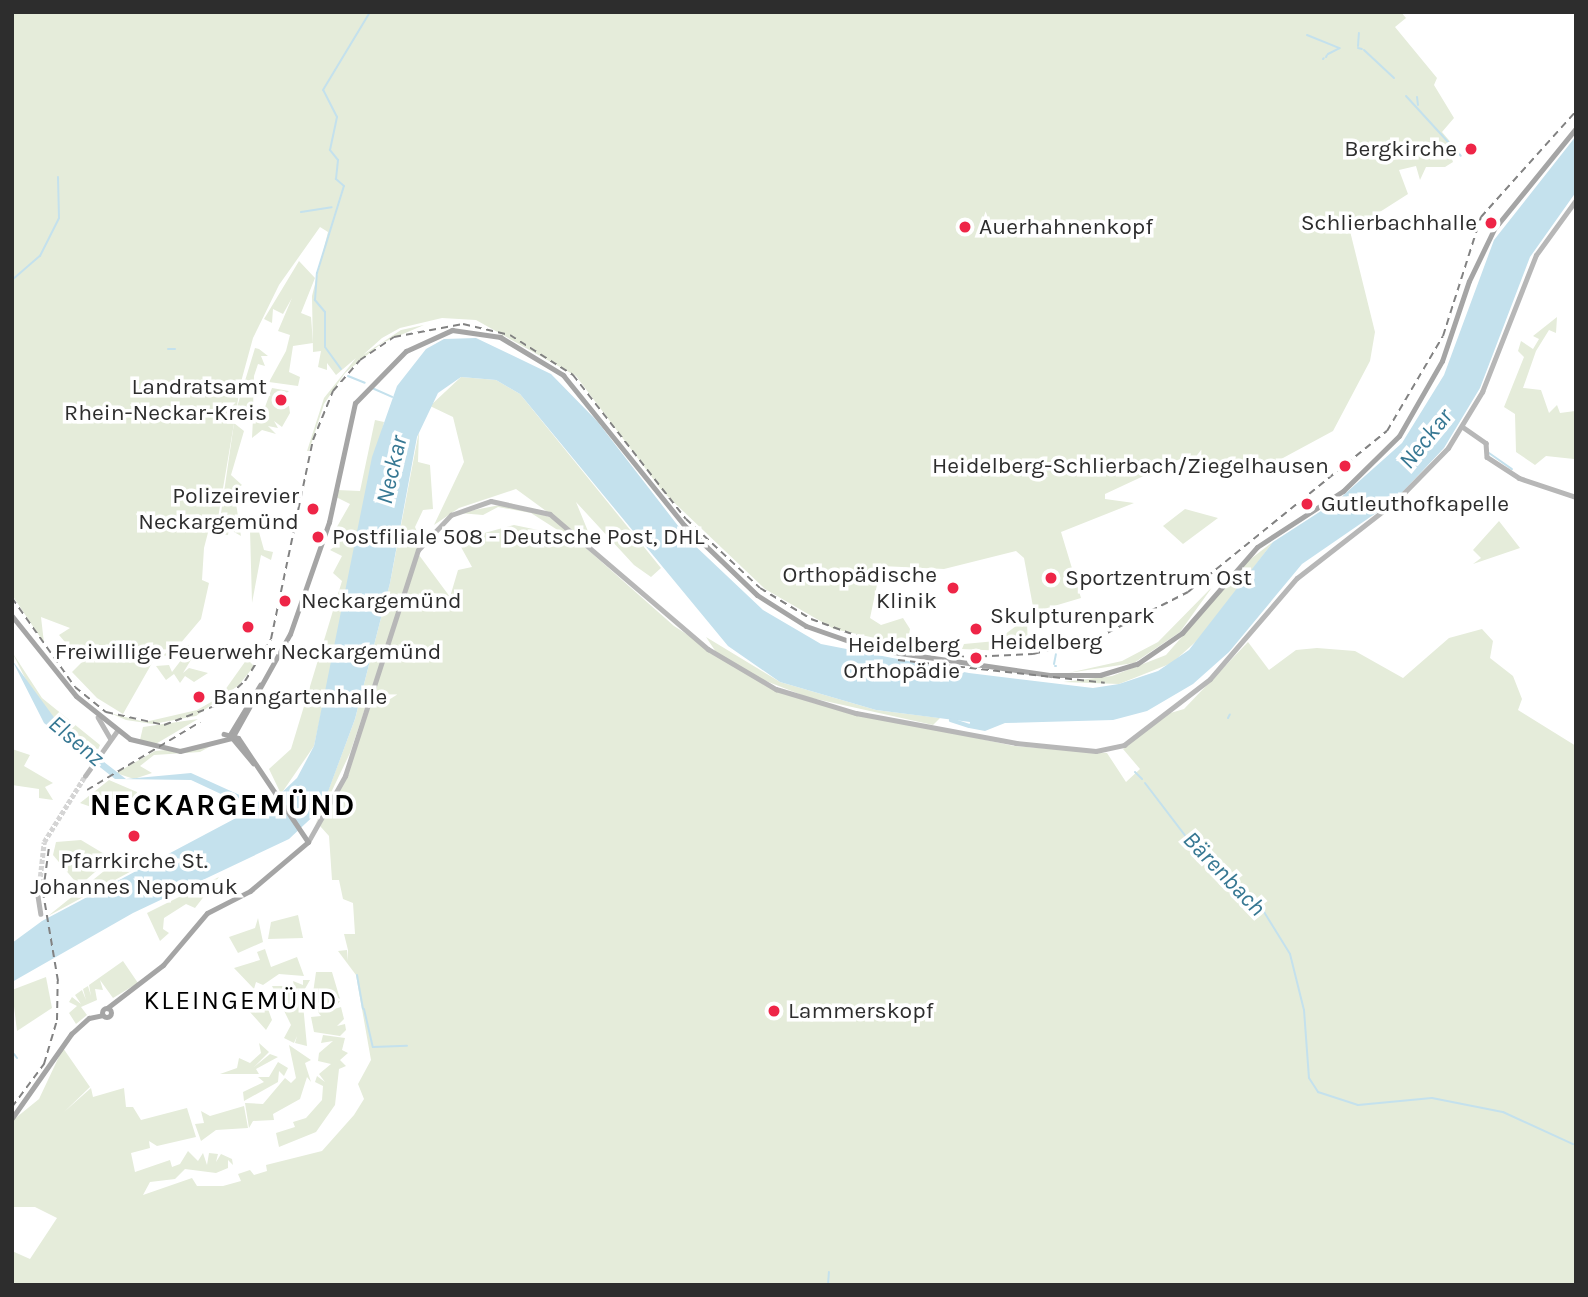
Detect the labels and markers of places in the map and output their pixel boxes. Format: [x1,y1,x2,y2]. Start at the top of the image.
place label: Bergkirche [1344,135,1457,163]
marker: Bergkirche [1463,141,1479,157]
place label: Schlierbachhalle [1301,209,1477,237]
place label: Auerhahnenkopf [979,213,1153,241]
marker: Schlierbachhalle [1483,215,1499,231]
marker: Auerhahnenkopf [957,219,973,235]
place label: Landratsamt Rhein-Neckar-Kreis [64,373,267,427]
marker: Landratsamt Rhein-Neckar-Kreis [273,392,289,408]
place label: Heidelberg-Schlierbach/Ziegelhausen [932,452,1329,480]
marker: Heidelberg-Schlierbach/Ziegelhausen [1335,456,1355,476]
place label: Polizeirevier Neckargemünd [138,482,299,536]
place label: Gutleuthofkapelle [1321,490,1509,518]
marker: Gutleuthofkapelle [1299,496,1315,512]
marker: Polizeirevier Neckargemünd [305,501,321,517]
place label: Postfiliale 508 - Deutsche Post, DHL [332,523,704,551]
marker: Postfiliale 508 - Deutsche Post, DHL [310,529,326,545]
place label: Orthopädische Klinik [783,561,937,615]
place label: Sportzentrum Ost [1065,564,1252,592]
marker: Sportzentrum Ost [1043,570,1059,586]
marker: Orthopädische Klinik [943,578,963,598]
place label: Neckargemünd [301,587,462,615]
marker: Neckargemünd [275,591,295,611]
place label: Skulpturenpark Heidelberg [990,602,1155,656]
marker: Freiwillige Feuerwehr Neckargemünd [240,619,256,635]
marker: Skulpturenpark Heidelberg [968,621,984,637]
place label: Heidelberg Orthopädie [843,631,960,685]
place label: Freiwillige Feuerwehr Neckargemünd [55,638,441,666]
marker: Heidelberg Orthopädie [966,648,986,668]
place label: Banngartenhalle [213,683,387,711]
marker: Banngartenhalle [191,689,207,705]
marker: Pfarrkirche St. Johannes Nepomuk [126,828,142,844]
place label: Pfarrkirche St. Johannes Nepomuk [30,847,238,901]
place label: Lammerskopf [788,997,934,1025]
marker: Lammerskopf [766,1003,782,1019]

